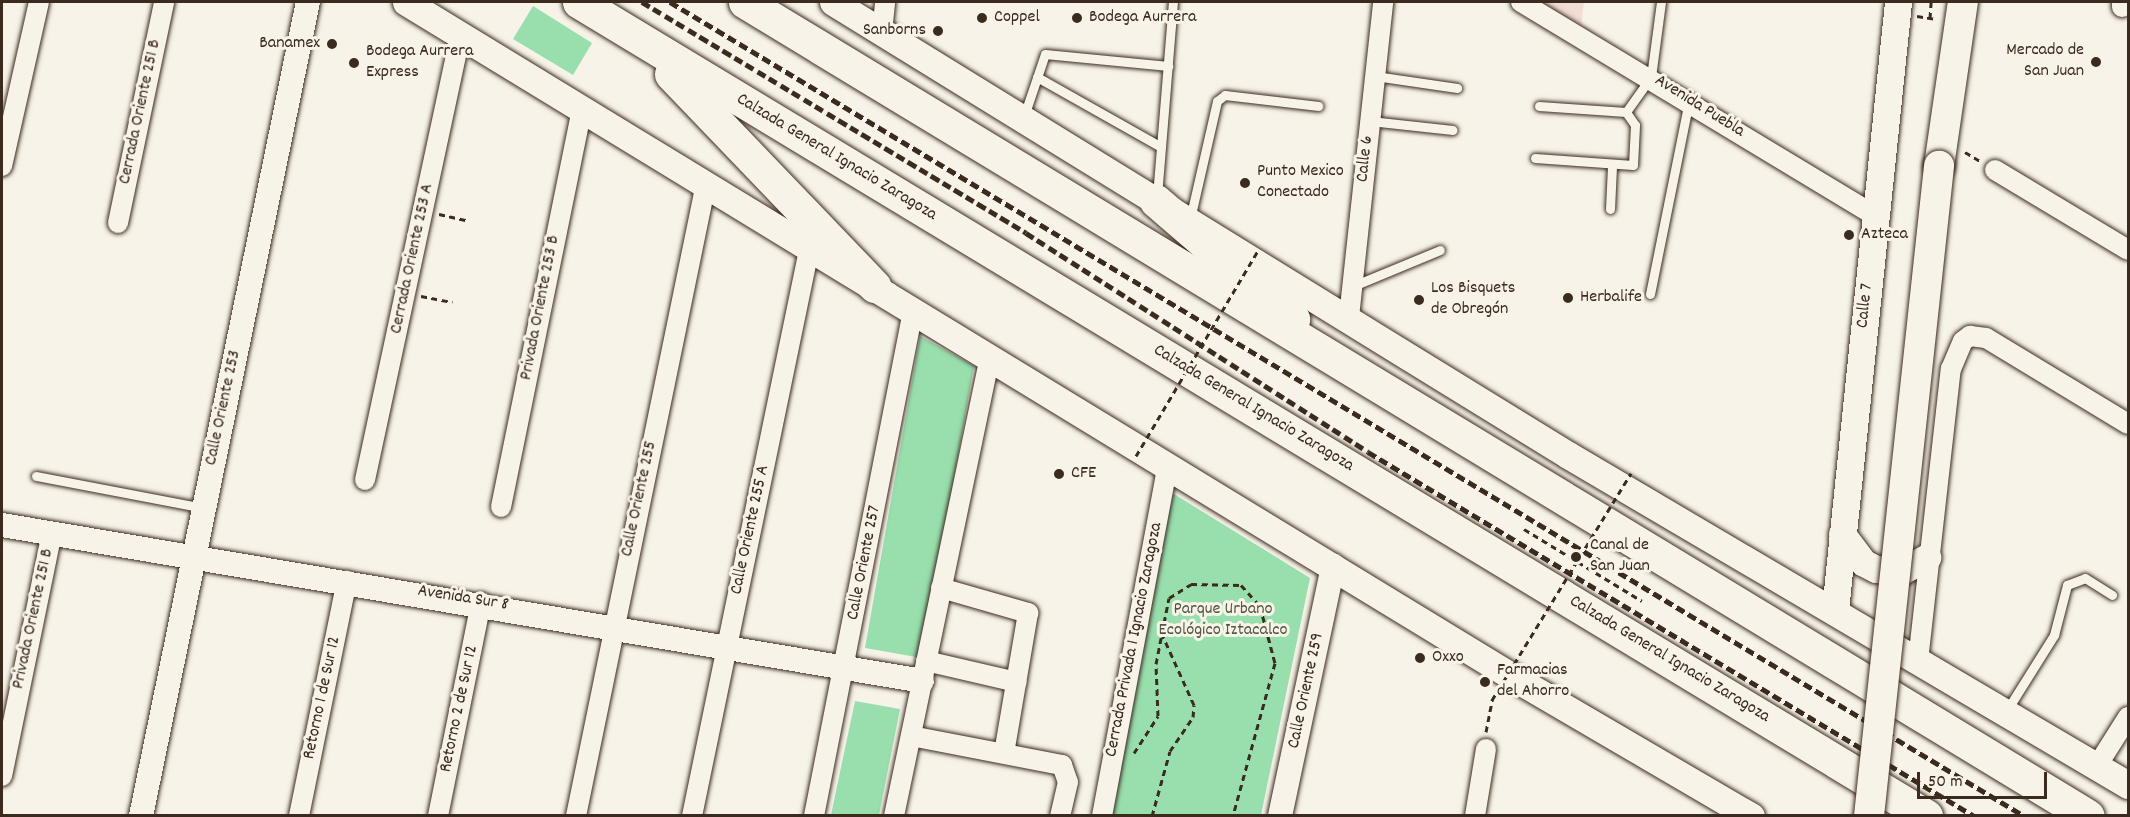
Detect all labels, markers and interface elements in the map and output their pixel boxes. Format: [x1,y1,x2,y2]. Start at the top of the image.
place label: Coppel [994,7,1040,29]
place label: Bodega Aurrera [1089,7,1196,29]
marker: Coppel [975,11,989,25]
marker: Bodega Aurrera [1070,11,1084,25]
place label: Sanborns [863,20,926,42]
marker: Sanborns [931,24,945,38]
place label: Banamex [259,33,320,55]
marker: Banamex [325,37,339,51]
street label: Cerrada Oriente 251 B [115,38,167,186]
place label: Mercado de San Juan [2006,41,2084,84]
place label: Bodega Aurrera Express [366,42,473,84]
marker: Mercado de San Juan [2089,55,2103,69]
marker: Bodega Aurrera Express [347,56,361,70]
street label: Avenida Puebla [1650,71,1748,143]
street label: Calzada General Ignacio Zaragoza [732,89,940,227]
street label: Calle 6 [1353,135,1379,183]
place label: Punto Mexico Conectado [1257,162,1344,204]
marker: Punto Mexico Conectado [1238,176,1252,190]
street label: Cerrada Oriente 253 A [387,182,439,336]
place label: Azteca [1861,224,1908,246]
marker: Azteca [1842,228,1856,242]
street label: Privada Oriente 253 B [516,234,566,382]
place label: Los Bisquets de Obregón [1431,279,1515,322]
street label: Calle 7 [1853,283,1879,329]
place label: Herbalife [1580,287,1642,309]
marker: Herbalife [1561,291,1575,305]
marker: Los Bisquets de Obregón [1412,293,1426,307]
street label: Calzada General Ignacio Zaragoza [1149,340,1357,478]
street label: Calle Oriente 253 [201,348,247,468]
street label: Calle Oriente 255 [617,439,663,559]
street label: Calle Oriente 255 A [727,463,775,597]
place label: CFE [1071,463,1096,485]
marker: CFE [1052,467,1066,481]
street label: Calle Oriente 257 [843,504,887,622]
street label: Cerrada Privada 1 Ignacio Zaragoza [1102,521,1168,759]
place label: Canal de San Juan [1590,536,1650,578]
street label: Privada Oriente 251 B [9,547,59,691]
marker: Canal de San Juan [1567,548,1585,566]
street label: Avenida Sur 8 [416,581,510,617]
street label: Calzada General Ignacio Zaragoza [1565,591,1773,729]
park label: Parque Urbano Ecológico Iztacalco [1159,600,1287,642]
street label: Calle Oriente 259 [1284,631,1330,751]
street label: Retorno 1 de Sur 12 [299,634,347,762]
street label: Retorno 2 de Sur 12 [436,644,484,774]
place label: Oxxo [1432,647,1464,669]
marker: Oxxo [1413,651,1427,665]
place label: Farmacias del Ahorro [1497,661,1569,704]
marker: Farmacias del Ahorro [1478,675,1492,689]
scale bar [1920,760,2050,798]
text: 50 m [1928,770,1963,795]

